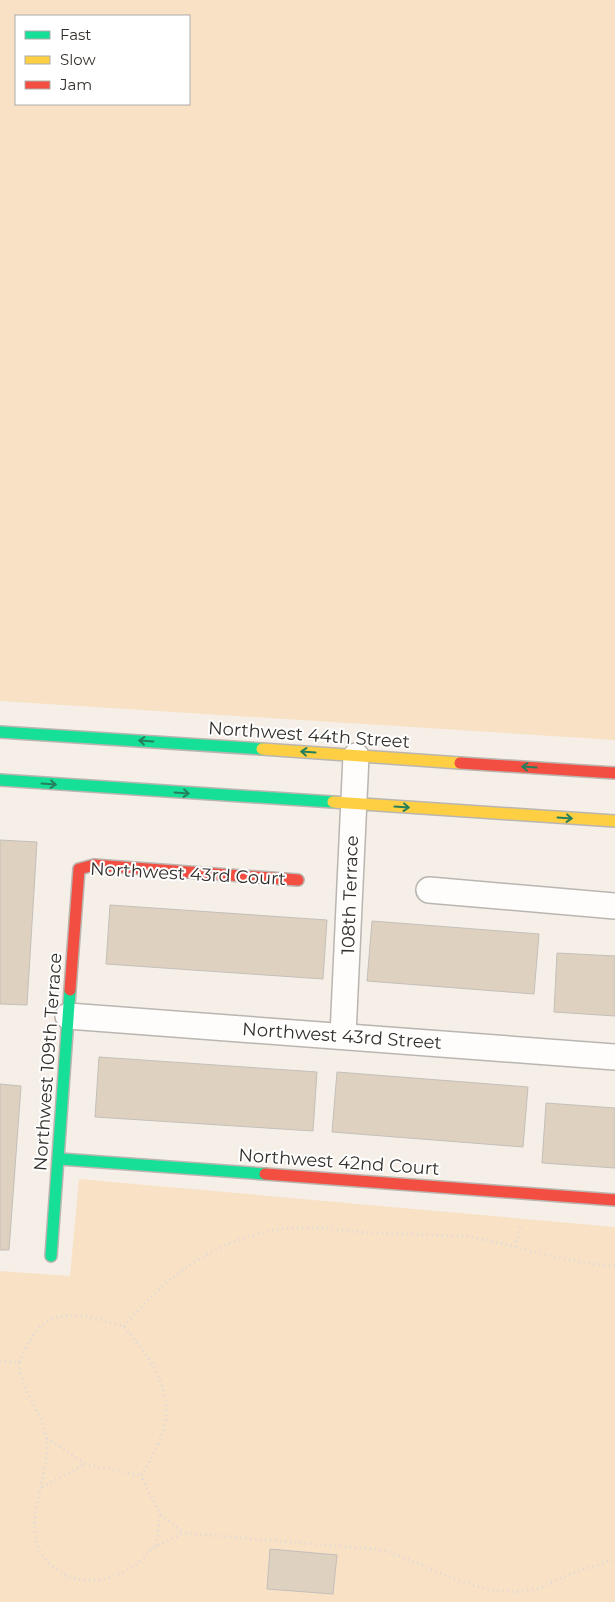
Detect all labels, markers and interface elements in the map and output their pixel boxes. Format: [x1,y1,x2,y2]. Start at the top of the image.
legend [15,15,190,105]
text: Fast [60,25,91,44]
text: Slow [60,50,96,69]
text: Jam [59,75,92,94]
street label: Northwest 44th Street [207,717,411,753]
one-way arrow [138,737,154,746]
one-way arrow [300,748,316,757]
one-way arrow [521,763,537,772]
one-way arrow [40,779,56,788]
one-way arrow [174,788,190,797]
one-way arrow [394,803,410,812]
one-way arrow [556,813,572,822]
street label: 108th Terrace [337,835,363,955]
street label: Northwest 43rd Court [89,858,287,890]
street label: Northwest 109th Terrace [29,952,67,1172]
street label: Northwest 43rd Street [241,1018,443,1054]
street label: Northwest 42nd Court [238,1144,440,1180]

